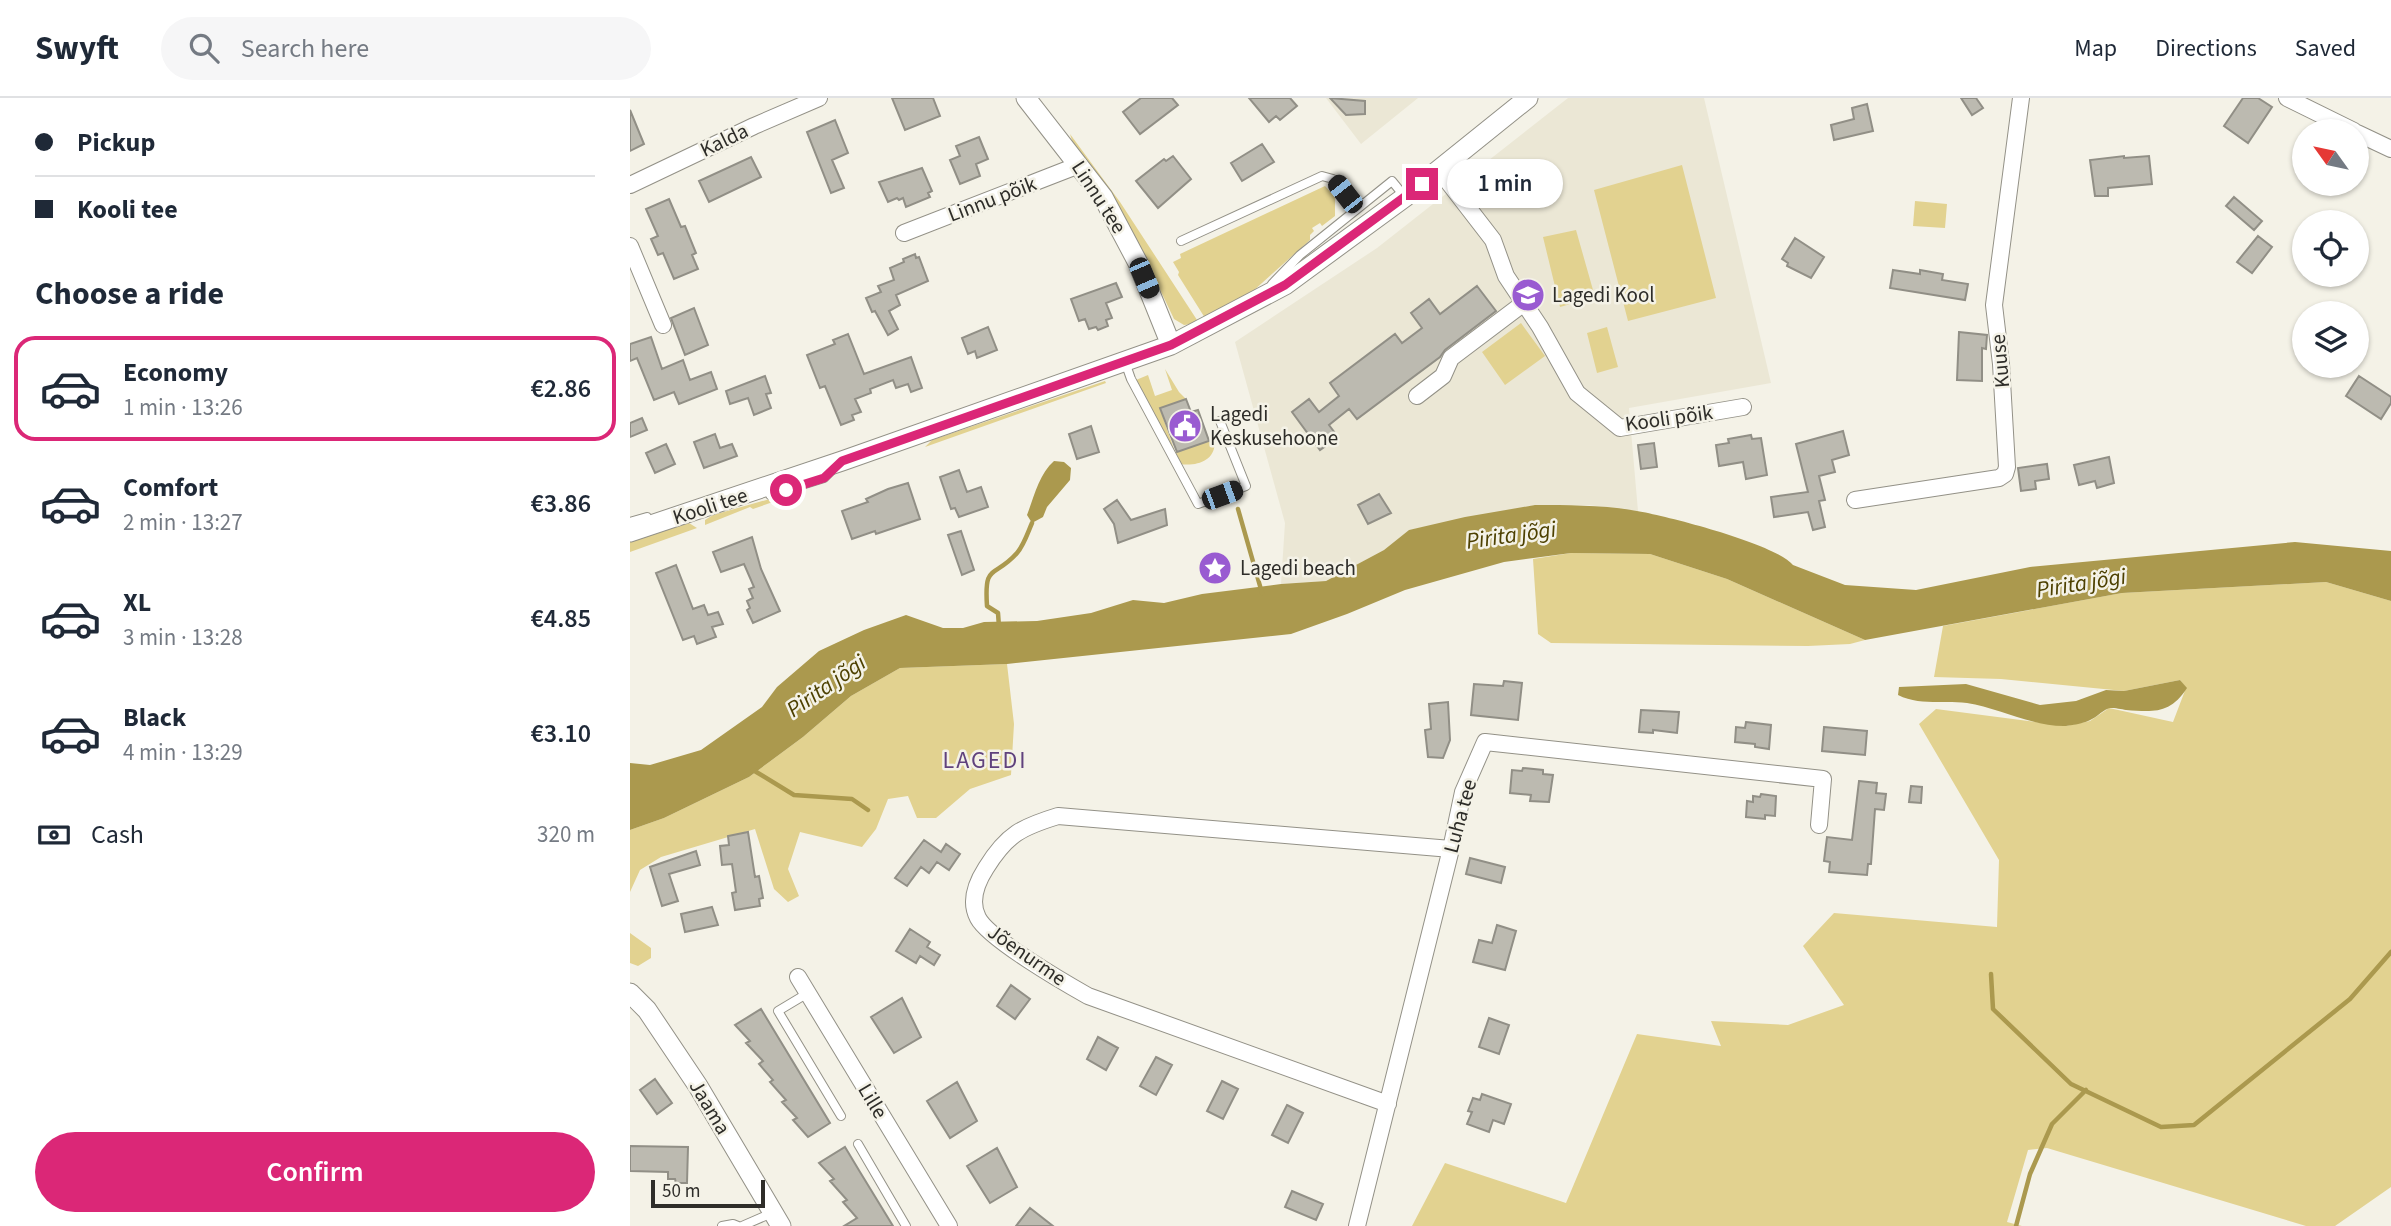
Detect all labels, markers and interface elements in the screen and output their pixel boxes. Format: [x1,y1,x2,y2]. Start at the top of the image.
search box [161,17,651,80]
text: Swyft [35,25,119,72]
icon: search [185,29,223,67]
text: Search here [241,30,369,67]
text: Map [2074,31,2117,66]
text: Directions [2155,31,2257,66]
text: Saved [2295,31,2356,66]
street label: Kalda [695,115,753,165]
north arrow [2292,119,2370,196]
map controls [2292,119,2369,378]
text: Pickup [77,124,155,161]
street label: Linnu tee [1064,155,1134,239]
callout: 1 min [1446,160,1562,208]
text: 1 min [1478,167,1532,200]
street label: Linnu põik [943,168,1041,230]
route end [1406,168,1438,200]
car [1324,171,1367,217]
text: Kooli tee [77,191,178,228]
button: locate [2292,210,2369,287]
car [1127,255,1162,301]
text: Choose a ride [35,271,224,317]
school or university icon: Lagedi Kool [1509,276,1547,314]
place label: Lagedi Kool [1552,280,1655,310]
button: layers [2292,301,2369,378]
street label: Kuuse [1983,333,2017,389]
text: Economy [123,354,228,391]
icon: car [39,357,102,420]
text: €2.86 [530,370,591,407]
text: 1 min · 13:26 [123,391,243,424]
street label: Kooli põik [1623,397,1715,439]
place label: Lagedi Keskusehoone [1210,399,1338,453]
public building icon: Lagedi Keskusehoone [1166,407,1204,445]
text: Comfort [123,469,218,506]
icon: car [39,472,102,535]
route start [770,474,802,506]
car [1199,478,1246,512]
street label: Kooli tee [669,480,751,532]
text: €3.86 [530,485,591,522]
text: 2 min · 13:27 [123,506,243,539]
water label: Pirita jõgi [1464,512,1559,558]
place icon: Lagedi beach [1196,549,1234,587]
place label: Lagedi beach [1240,553,1356,583]
water label: Pirita jõgi [2034,560,2129,606]
text: XL [123,584,151,621]
icon: car [39,587,102,650]
text: €4.85 [530,600,591,637]
text: 3 min · 13:28 [123,621,243,654]
water label: Pirita jõgi [779,646,873,725]
text: Black [123,699,186,736]
icon: car [39,702,102,765]
text: €3.10 [530,715,591,752]
text: 4 min · 13:29 [123,736,243,769]
district label: LAGEDI [942,743,1028,778]
street label: Luha tee [1436,776,1484,856]
icon: cash [35,816,73,854]
text: Cash [91,816,144,853]
text: 320 m [537,818,595,851]
street label: Jõenurme [982,917,1072,993]
street label: Jaama [682,1074,738,1140]
street label: Lille [851,1078,895,1124]
button: Confirm [35,1132,595,1212]
scale bar [651,1177,765,1209]
text: 50 m [662,1178,700,1205]

